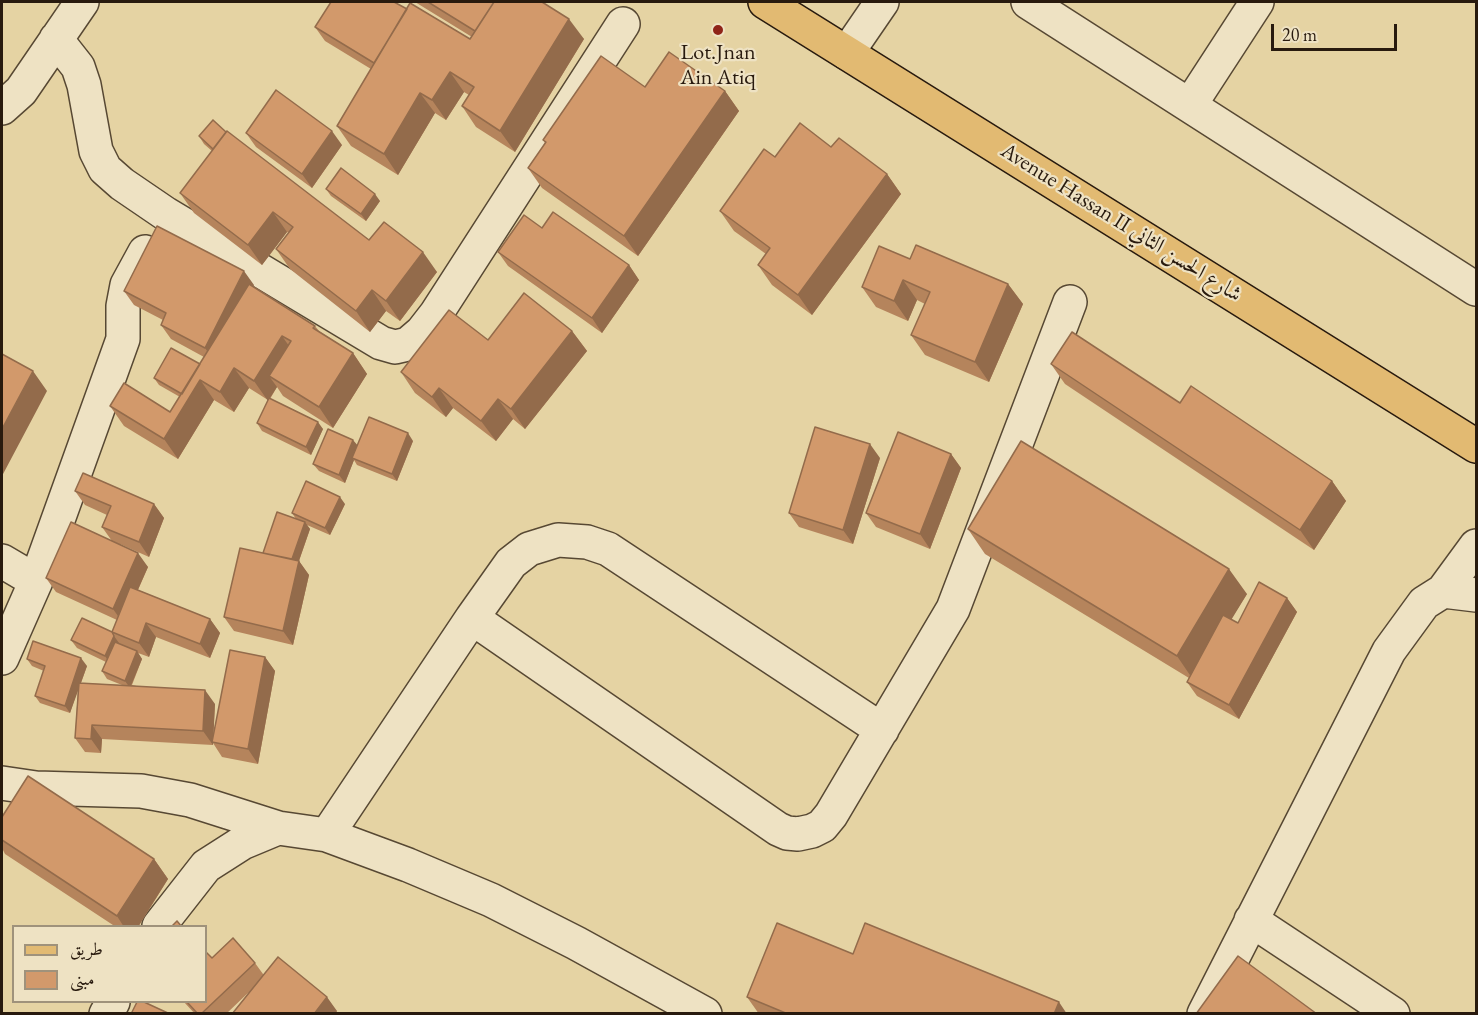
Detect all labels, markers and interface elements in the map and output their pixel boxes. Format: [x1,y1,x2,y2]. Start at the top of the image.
scale bar [1274,12,1400,50]
marker: Lot.Jnan Ain Atiq [711,23,725,37]
text: 20 m [1282,23,1317,46]
place label: Lot.Jnan Ain Atiq [680,40,756,92]
street label: Avenue Hassan II شارع الحسن الثاني [996,138,1246,308]
legend [12,925,207,1003]
text: طريق [70,937,103,960]
text: مبنى [70,967,95,990]

